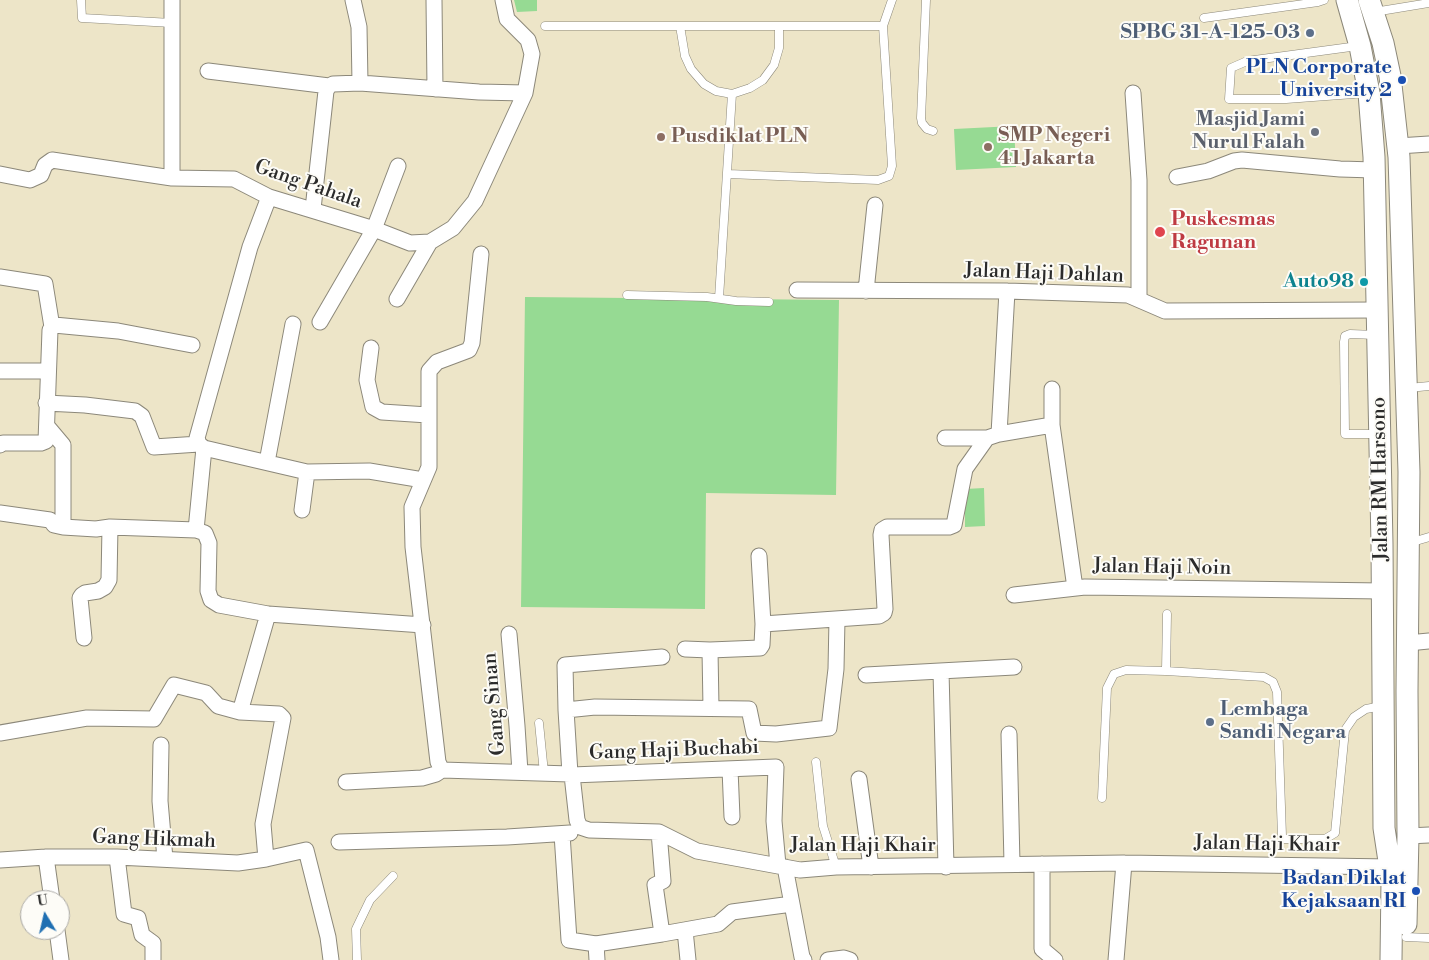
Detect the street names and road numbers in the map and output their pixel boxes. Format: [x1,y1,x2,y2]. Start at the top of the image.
street label: Gang Pahala [251,155,365,215]
street label: Jalan Haji Dahlan [964,259,1124,289]
street label: Jalan RM Harsono [1368,397,1394,561]
street label: Jalan Haji Noin [1093,555,1231,581]
street label: Gang Sinan [479,652,511,756]
street label: Gang Haji Buchabi [589,736,759,766]
street label: Gang Hikmah [92,826,216,854]
street label: Jalan Haji Khair [1194,832,1340,858]
street label: Jalan Haji Khair [790,834,936,858]

